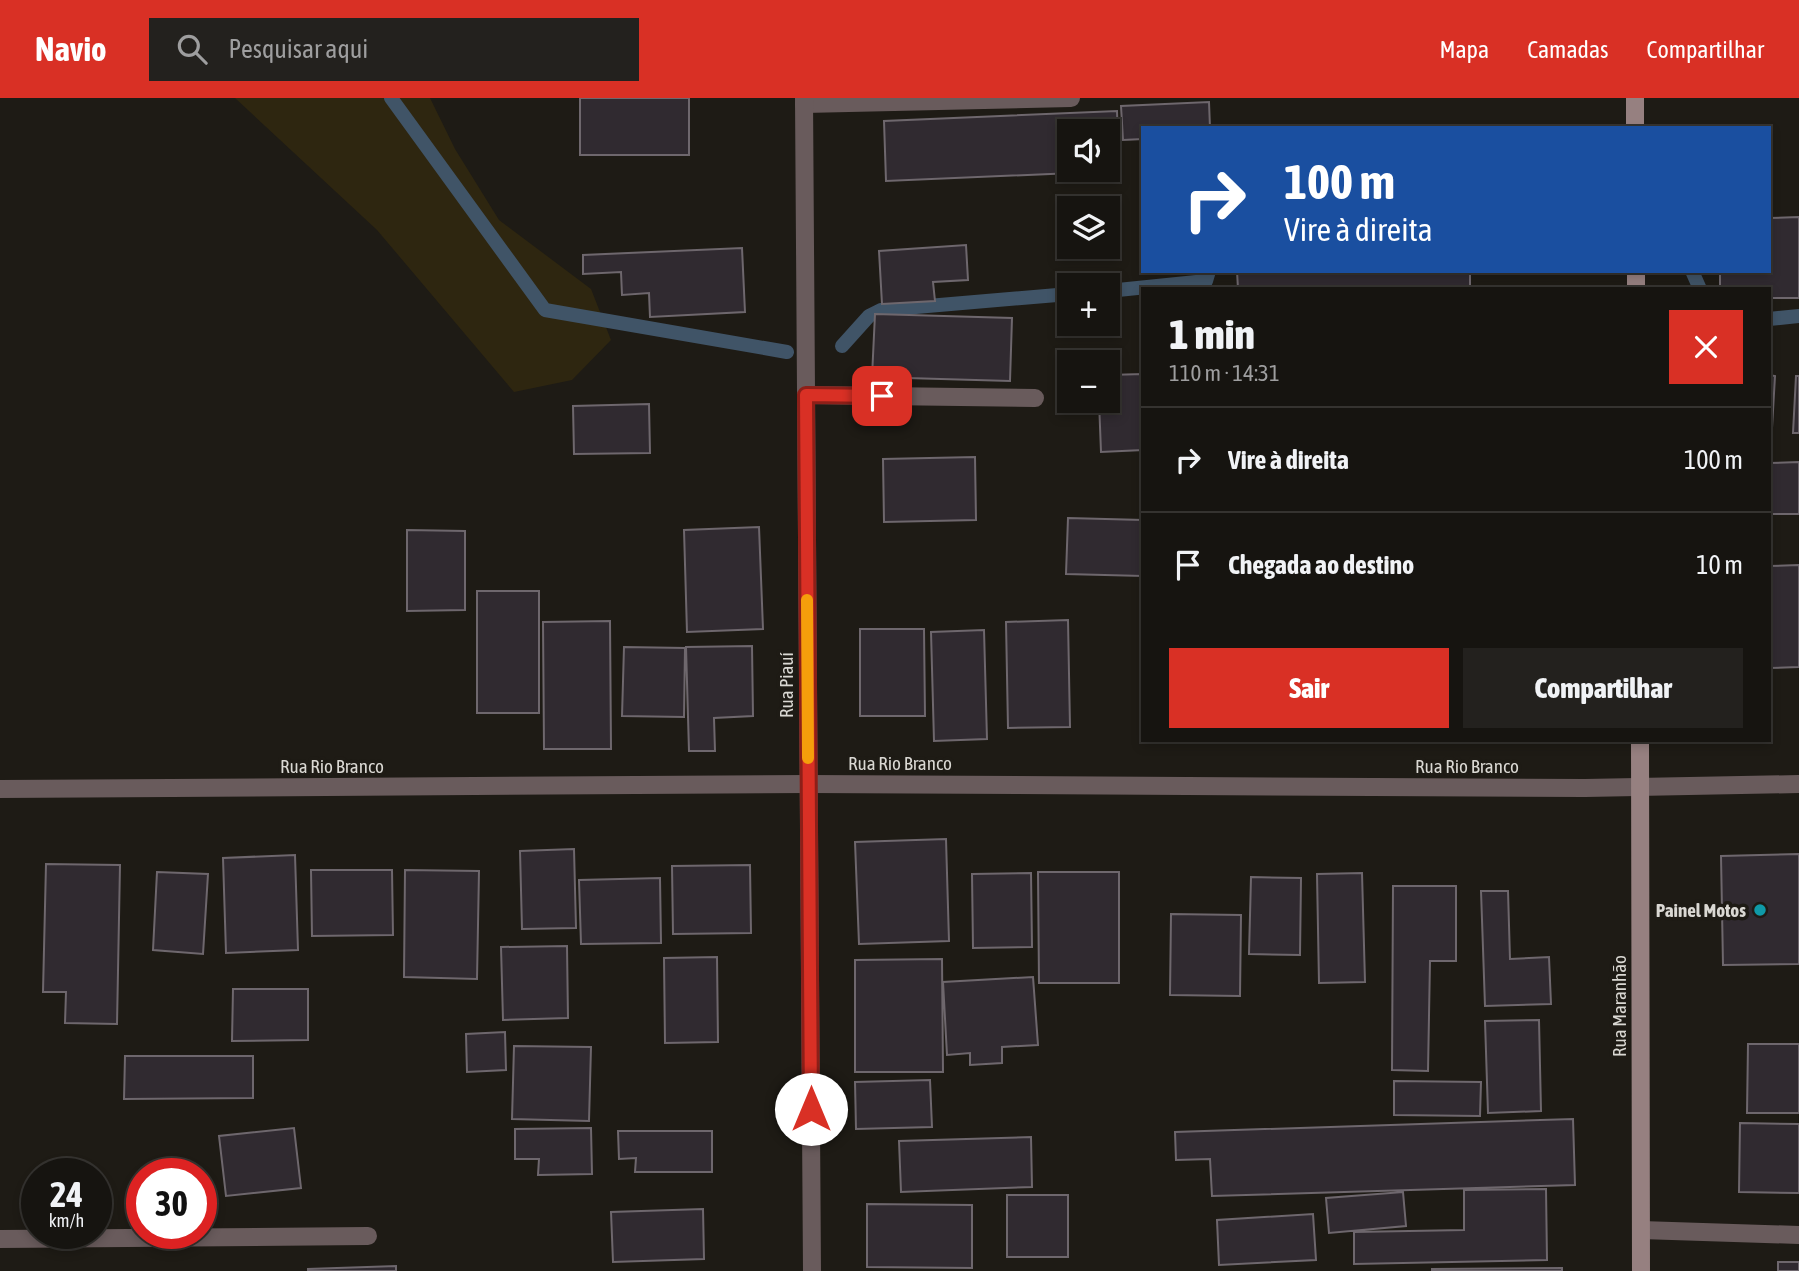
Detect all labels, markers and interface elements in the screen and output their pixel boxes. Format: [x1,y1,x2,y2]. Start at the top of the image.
search box [149,18,639,81]
text: Navio [35,30,107,68]
icon: search [173,30,211,68]
text: Pesquisar aqui [229,34,368,64]
text: Mapa [1439,36,1489,63]
text: Camadas [1527,36,1609,63]
text: Compartilhar [1647,36,1764,63]
map controls [1057,119,1120,413]
button: sound [1057,119,1120,182]
text: 100 m [1284,153,1395,209]
icon: right [1169,154,1260,245]
button: layers [1057,196,1120,259]
text: Vire à direita [1284,211,1433,248]
button: + [1057,273,1120,336]
text: 1 min [1169,310,1255,358]
button: close [1669,310,1743,384]
button: − [1057,350,1120,413]
text: 110 m · 14:31 [1169,360,1280,386]
pin [852,366,912,426]
icon: arrive [863,377,901,415]
icon: right [1169,441,1207,479]
text: Vire à direita [1228,445,1349,475]
text: 100 m [1684,445,1743,475]
icon: arrive [1169,546,1207,584]
text: Chegada ao destino [1228,550,1414,580]
text: 10 m [1696,550,1743,580]
button: Sair [1169,648,1449,728]
button: Compartilhar [1463,648,1743,728]
street label: Rua Piauí [775,652,797,718]
street label: Rua Rio Branco [848,752,952,774]
street label: Rua Rio Branco [280,755,384,777]
street label: Rua Rio Branco [1415,755,1519,777]
place label: Painel Motos [1656,899,1746,921]
marker: Painel Motos [1752,902,1768,918]
street label: Rua Maranhão [1608,955,1630,1057]
position arrow [774,1072,848,1146]
speed limit sign: 30 [126,1158,217,1249]
text: 24 [50,1174,83,1214]
text: km/h [49,1210,84,1231]

